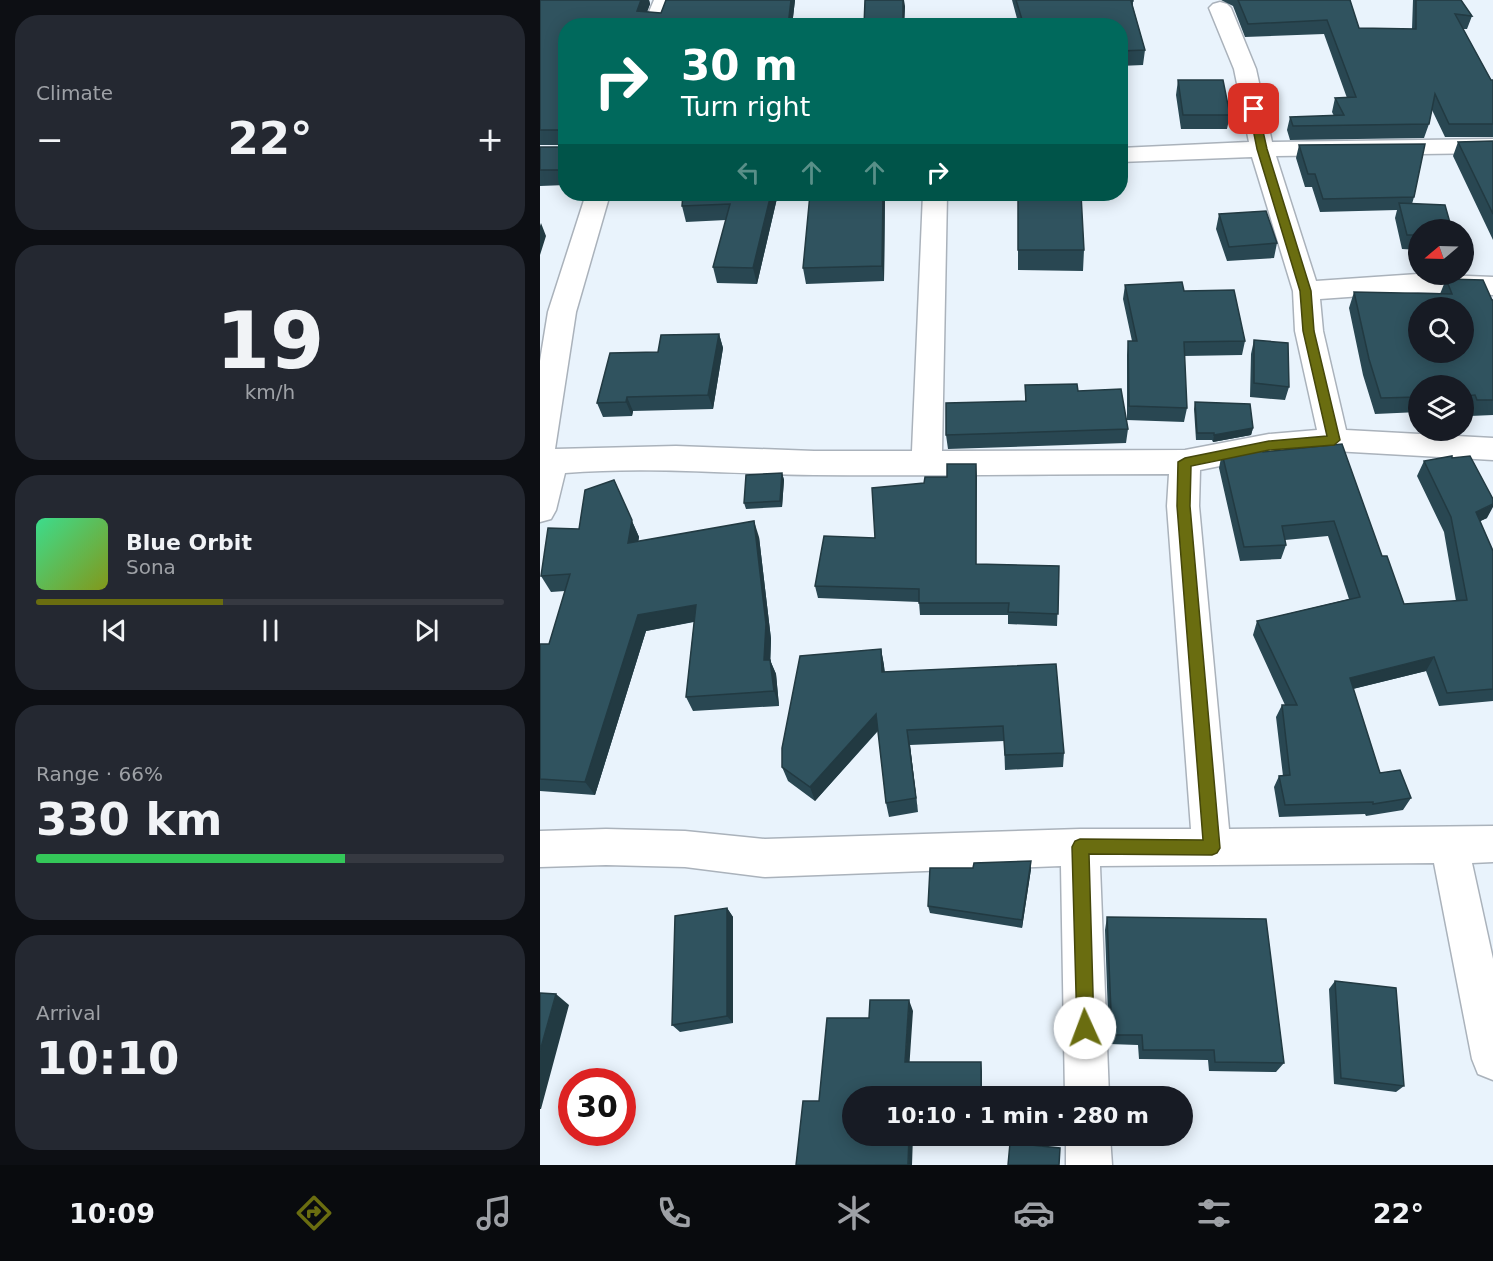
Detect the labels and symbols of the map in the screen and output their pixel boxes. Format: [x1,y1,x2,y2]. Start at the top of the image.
pin [1228,83,1279,134]
north arrow [1408,219,1474,285]
position arrow [1053,996,1117,1060]
speed limit sign: 30 [558,1068,636,1146]

